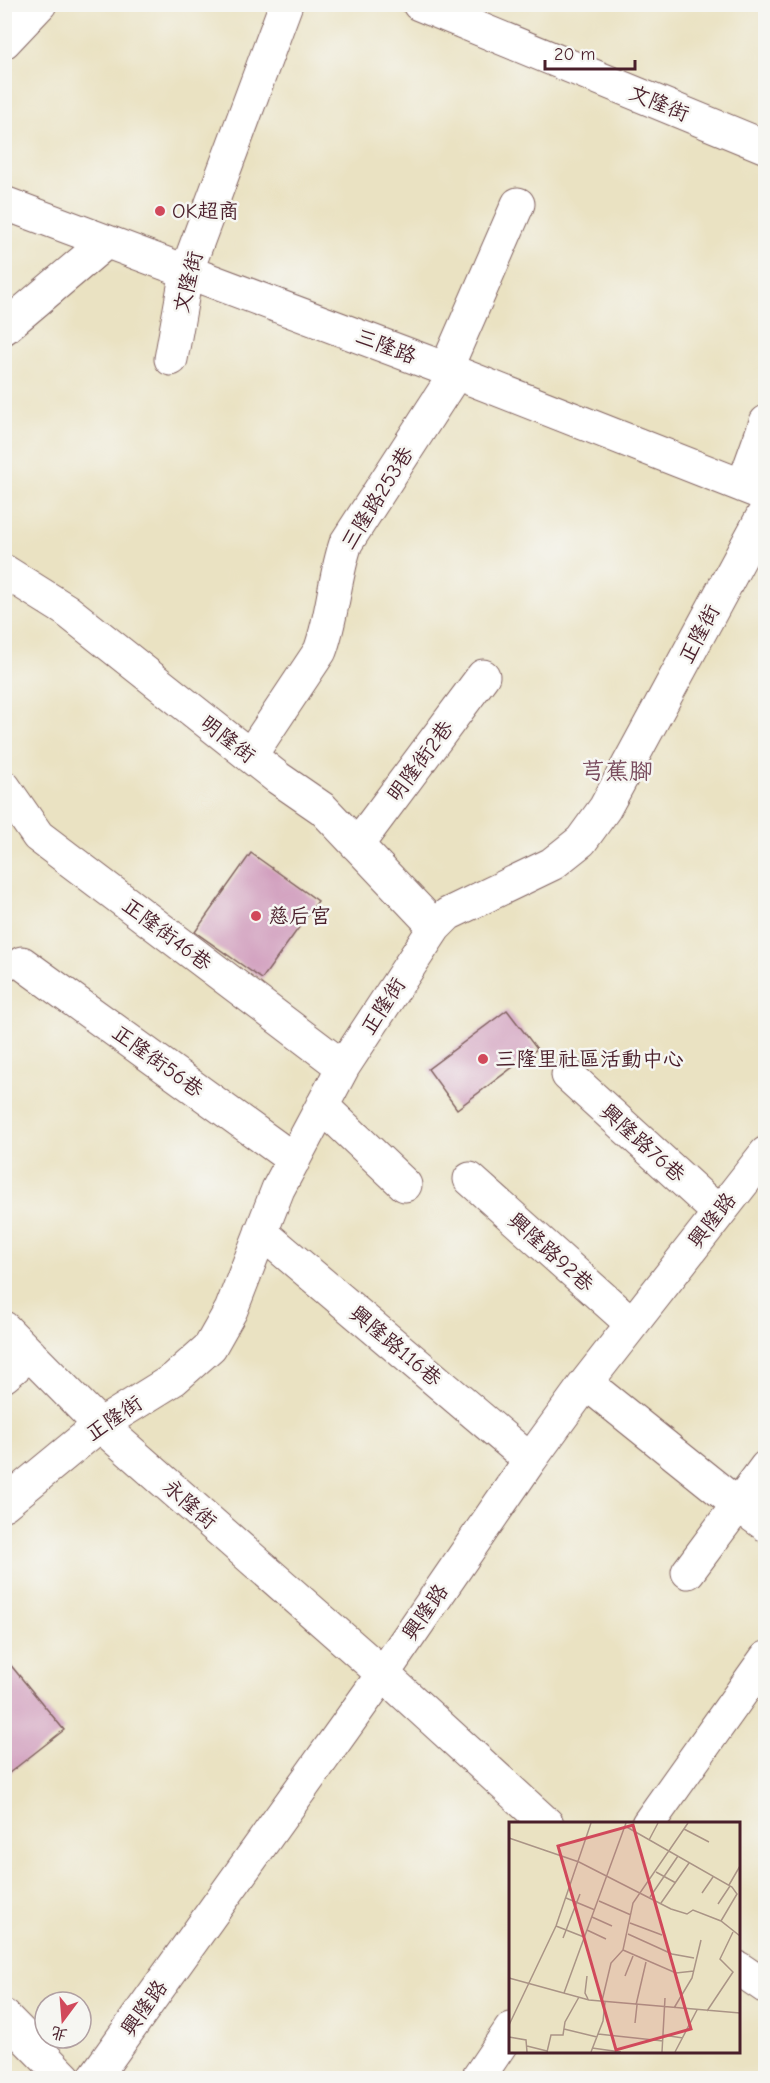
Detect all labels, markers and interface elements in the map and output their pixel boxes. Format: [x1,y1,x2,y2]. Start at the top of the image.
scale bar [545,33,635,71]
text: 20 m [554,44,595,65]
street label: 文隆街 [625,80,693,126]
place label: OK超商 [172,199,239,223]
marker: OK超商 [153,204,167,218]
street label: 文隆街 [169,249,207,315]
street label: 三隆路 [352,324,420,368]
street label: 三隆路253巷 [336,442,418,554]
street label: 正隆街 [674,601,724,667]
street label: 明隆街 [196,710,260,768]
street label: 明隆街2巷 [382,716,458,806]
district label: 芎蕉腳 [581,757,653,785]
street label: 正隆街46巷 [118,893,216,975]
place label: 慈后宮 [268,904,331,928]
marker: 慈后宮 [249,909,263,923]
street label: 正隆街 [356,973,410,1039]
street label: 正隆街56巷 [108,1020,208,1102]
place label: 三隆里社區活動中心 [495,1047,684,1071]
marker: 三隆里社區活動中心 [476,1052,490,1066]
street label: 興隆路76巷 [596,1099,690,1187]
street label: 興隆路 [683,1188,741,1252]
street label: 興隆路92巷 [504,1208,598,1296]
street label: 興隆路116巷 [345,1301,447,1391]
street label: 正隆街 [81,1390,147,1446]
street label: 永隆街 [158,1474,222,1534]
street label: 興隆路 [397,1579,453,1645]
inset map [509,1822,740,2053]
street label: 興隆路 [116,1975,172,2041]
north arrow [33,1990,93,2050]
text: 北 [49,2023,69,2044]

